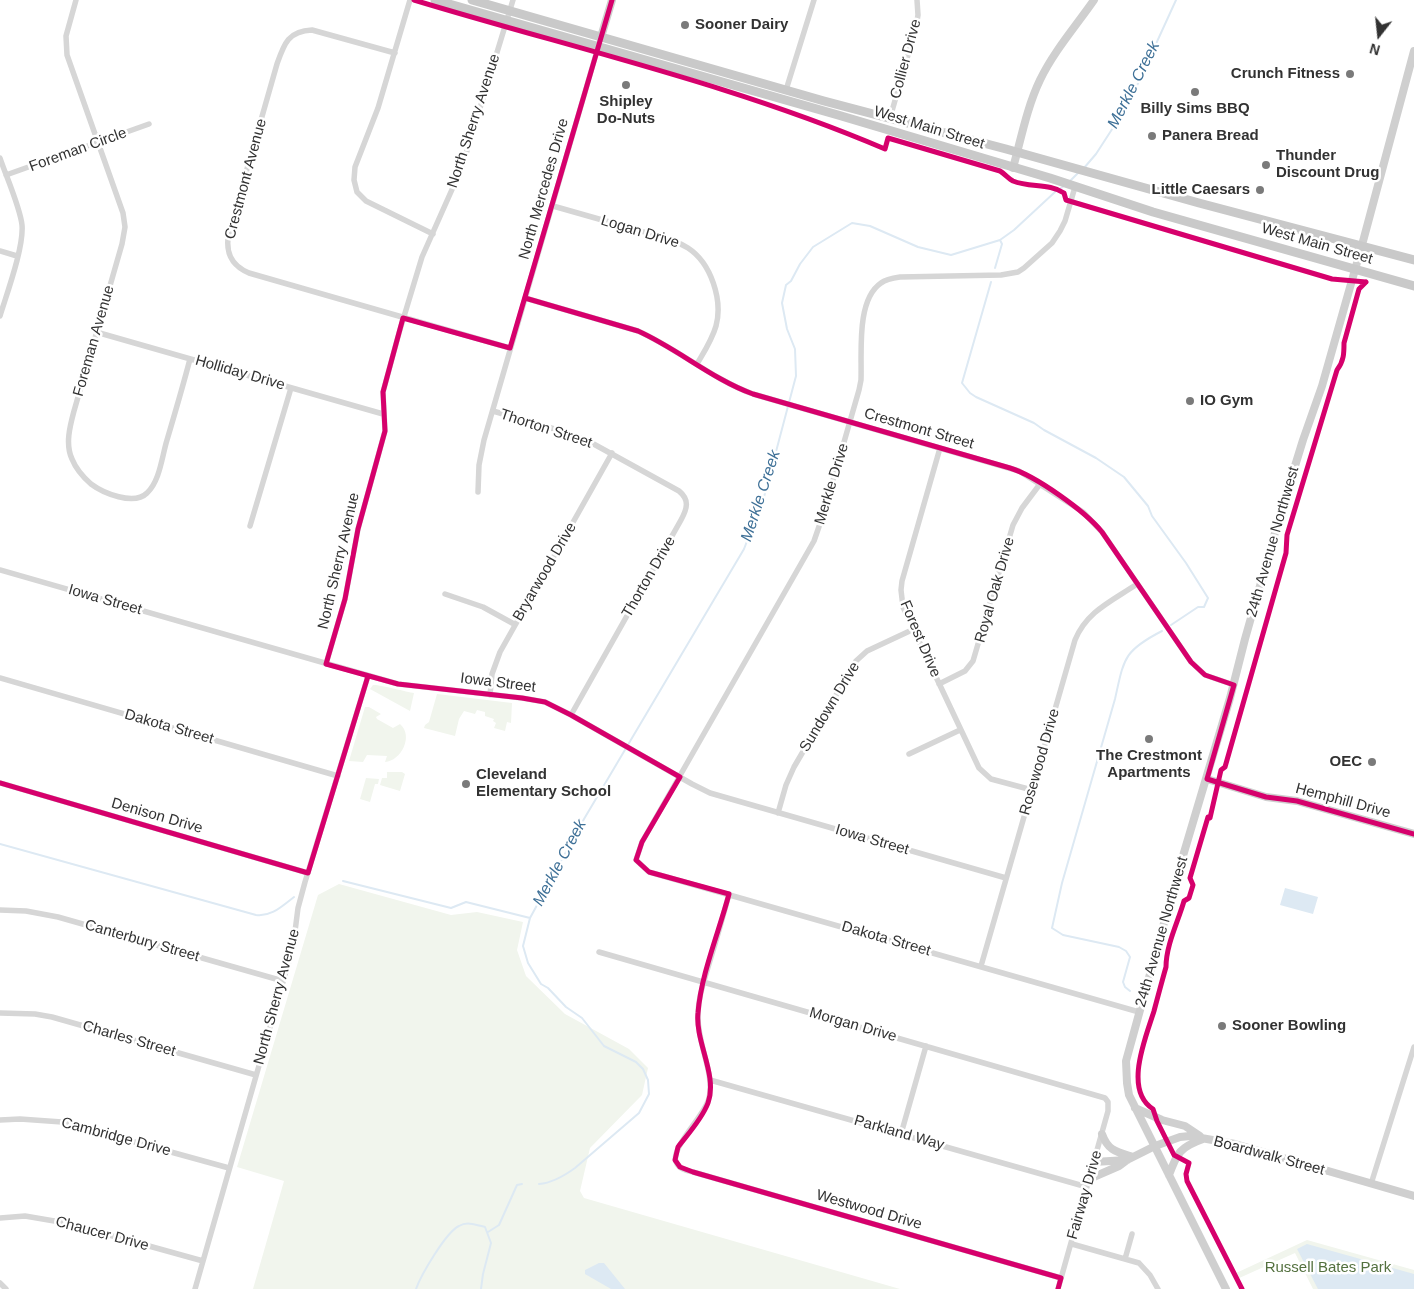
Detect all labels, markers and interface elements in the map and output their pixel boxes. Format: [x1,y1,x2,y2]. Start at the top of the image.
north arrow [1354,10,1404,60]
place label: Sooner Dairy [695,16,788,34]
street label: Collier Drive [887,17,925,101]
marker: Sooner Dairy [679,19,691,31]
water label: Merkle Creek [1104,38,1164,132]
text: N [1368,40,1382,59]
street label: North Sherry Avenue [444,52,504,190]
place label: Crunch Fitness [1231,65,1340,83]
marker: Crunch Fitness [1344,68,1356,80]
marker: Shipley Do-Nuts [620,79,632,91]
marker: Billy Sims BBQ [1189,86,1201,98]
place label: Shipley Do-Nuts [597,93,655,128]
place label: Billy Sims BBQ [1140,100,1250,118]
street label: West Main Street [871,103,987,153]
street label: North Mercedes Drive [515,116,573,262]
street label: Crestmont Avenue [221,117,271,241]
street label: Foreman Circle [27,124,129,176]
place label: Panera Bread [1162,127,1259,145]
marker: Panera Bread [1146,130,1158,142]
place label: Thunder Discount Drug [1276,147,1379,182]
marker: Thunder Discount Drug [1260,159,1272,171]
place label: Little Caesars [1152,181,1250,199]
marker: Little Caesars [1254,184,1266,196]
street label: Logan Drive [599,212,681,252]
street label: West Main Street [1259,220,1375,268]
street label: Foreman Avenue [70,283,118,399]
street label: Holliday Drive [193,352,287,394]
place label: IO Gym [1200,392,1253,410]
marker: IO Gym [1184,395,1196,407]
street label: Crestmont Street [862,405,976,453]
street label: Thorton Street [498,406,594,452]
street label: Merkle Drive [811,441,853,527]
water label: Merkle Creek [737,448,785,544]
street label: 24th Avenue Northwest [1243,465,1303,619]
street label: North Sherry Avenue [315,491,363,631]
street label: Bryarwood Drive [509,519,581,625]
street label: Thorton Drive [618,533,680,621]
street label: Royal Oak Drive [971,535,1019,645]
street label: Iowa Street [66,581,144,619]
street label: Forest Drive [896,598,944,680]
street label: Sundown Drive [796,659,864,755]
street label: Iowa Street [459,669,537,697]
street label: Dakota Street [122,706,216,748]
street label: Rosewood Drive [1016,707,1064,817]
marker: The Crestmont Apartments [1143,733,1155,745]
place label: The Crestmont Apartments [1096,747,1202,782]
place label: OEC [1329,753,1362,771]
marker: OEC [1366,756,1378,768]
place label: Cleveland Elementary School [476,766,611,801]
marker: Cleveland Elementary School [460,778,472,790]
street label: Hemphill Drive [1294,780,1392,822]
street label: Denison Drive [109,794,205,838]
water label: Merkle Creek [529,816,591,910]
street label: Iowa Street [833,821,911,859]
street label: 24th Avenue Northwest [1132,855,1192,1009]
street label: Canterbury Street [83,916,201,966]
street label: Dakota Street [839,918,933,960]
street label: North Sherry Avenue [250,927,304,1067]
street label: Morgan Drive [807,1004,899,1046]
street label: Charles Street [80,1017,178,1061]
place label: Sooner Bowling [1232,1017,1346,1035]
marker: Sooner Bowling [1216,1020,1228,1032]
street label: Parkland Way [852,1112,946,1154]
street label: Cambridge Drive [59,1114,173,1160]
street label: Boardwalk Street [1212,1133,1326,1179]
street label: Fairway Drive [1064,1148,1106,1242]
street label: Westwood Drive [814,1186,924,1234]
street label: Chaucer Drive [53,1213,151,1255]
park label: Russell Bates Park [1265,1259,1391,1277]

